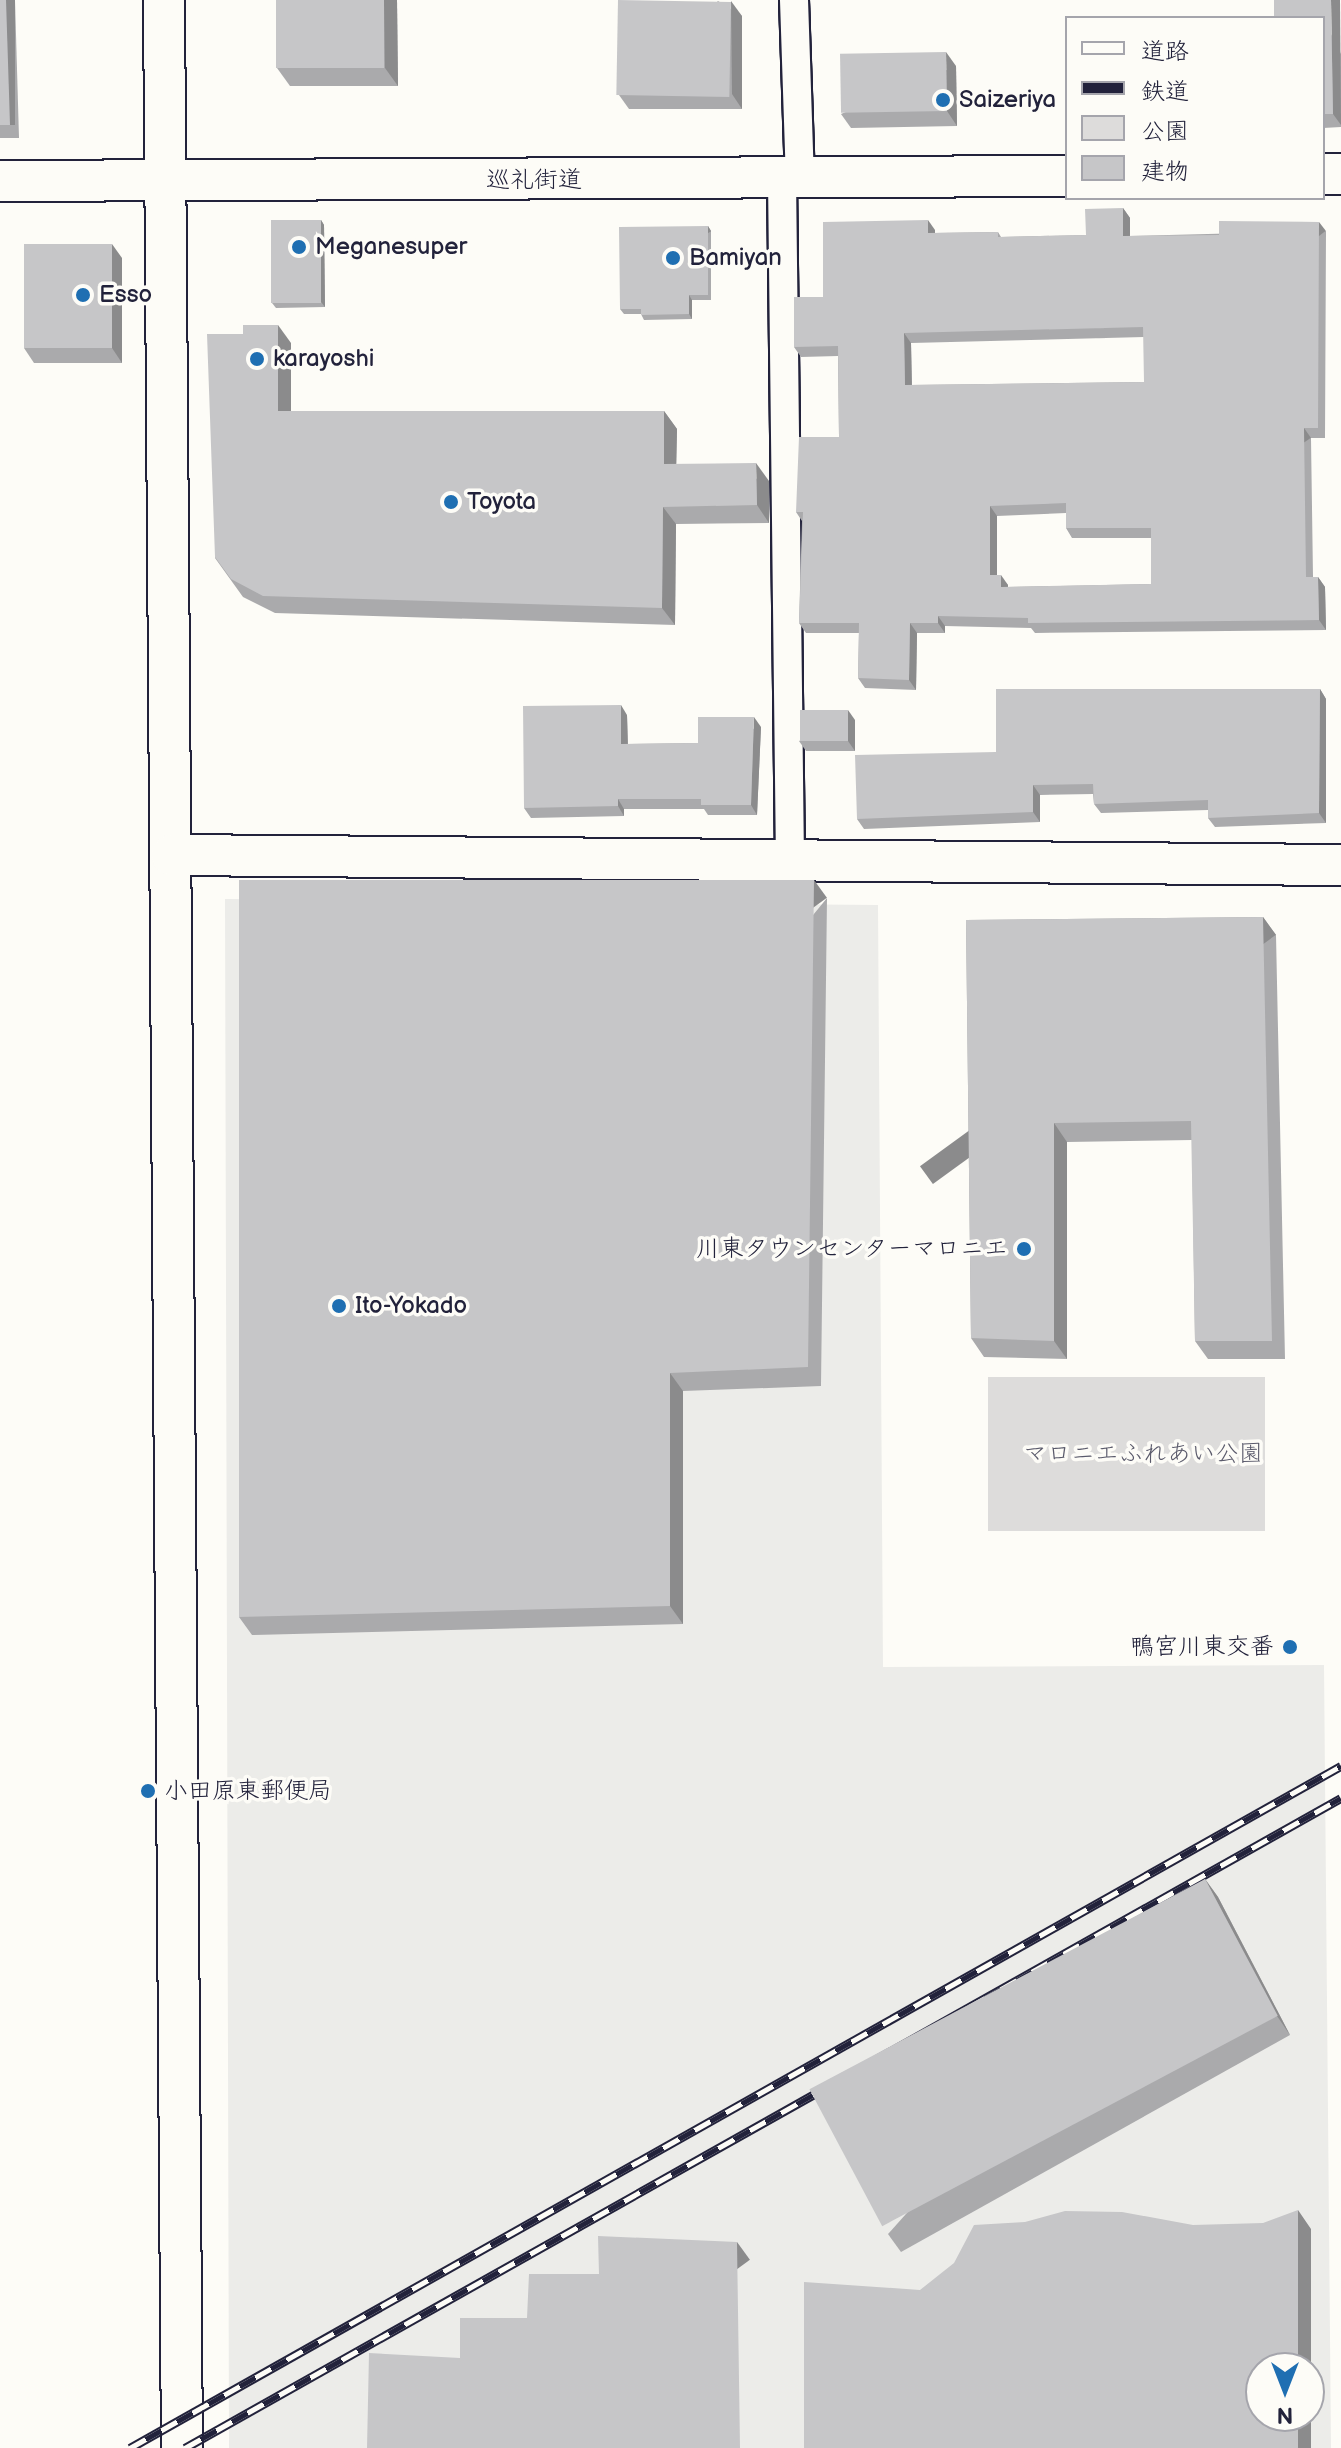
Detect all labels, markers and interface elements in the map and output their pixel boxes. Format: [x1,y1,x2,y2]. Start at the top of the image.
legend [1065,16,1325,200]
text: 道路 [1141,37,1189,66]
text: 鉄道 [1141,77,1189,106]
place label: Saizeriya [959,86,1056,114]
marker: Saizeriya [934,91,952,109]
text: 公園 [1141,117,1189,146]
text: 建物 [1141,157,1189,186]
street label: 巡礼街道 [486,166,582,194]
place label: Meganesuper [315,233,467,261]
marker: Meganesuper [290,238,308,256]
place label: Bamiyan [689,244,782,272]
marker: Bamiyan [664,249,682,267]
place label: Esso [99,281,152,309]
marker: Esso [74,286,92,304]
place label: karayoshi [273,345,374,373]
marker: karayoshi [248,350,266,368]
place label: Toyota [467,488,536,516]
marker: Toyota [442,493,460,511]
place label: 川東タウンセンターマロニエ [696,1235,1008,1263]
marker: 川東タウンセンターマロニエ [1015,1240,1033,1258]
place label: Ito-Yokado [355,1292,467,1320]
marker: Ito-Yokado [330,1297,348,1315]
park label: マロニエふれあい公園 [1023,1440,1263,1468]
place label: 鴨宮川東交番 [1130,1633,1274,1661]
marker: 鴨宮川東交番 [1281,1638,1299,1656]
place label: 小田原東郵便局 [164,1777,332,1805]
marker: 小田原東郵便局 [139,1782,157,1800]
north arrow [1245,2352,1325,2432]
text: N [1277,2401,1293,2428]

